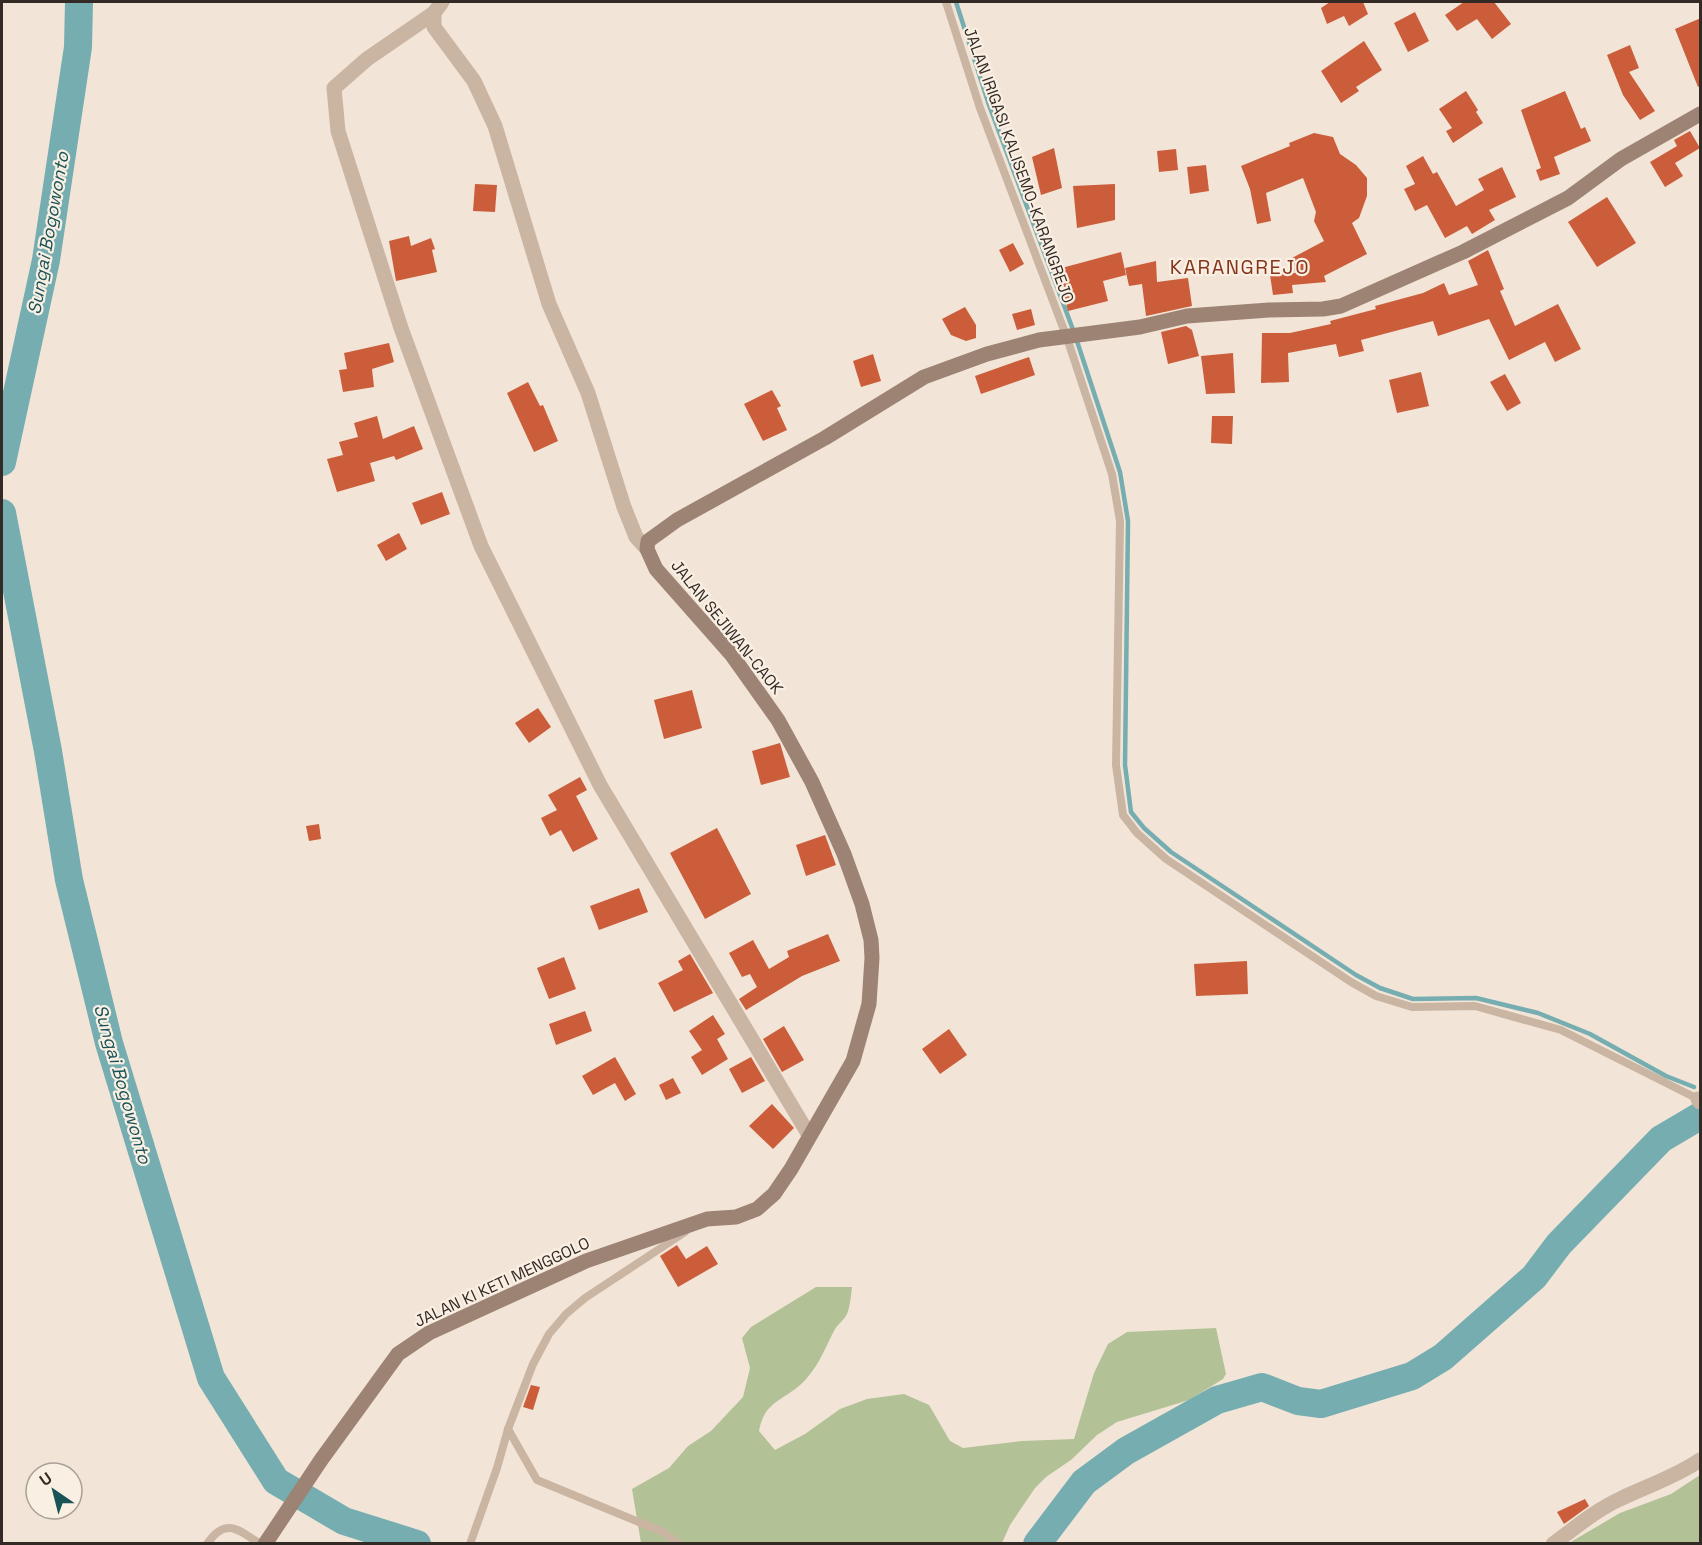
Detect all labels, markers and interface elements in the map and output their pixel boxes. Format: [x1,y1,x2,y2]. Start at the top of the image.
street label: JALAN IRIGASI KALISEMO-KARANGREJO [959,24,1079,306]
water label: Sungai Bogowonto [22,149,74,316]
district label: KARANGREJO [1170,254,1310,280]
street label: JALAN SEJIWAN-CAOK [666,556,788,699]
water label: Sungai Bogowonto [89,1002,157,1167]
street label: JALAN KI KETI MENGGOLO [411,1232,593,1332]
north arrow [24,1461,84,1521]
text: U [35,1467,56,1491]

